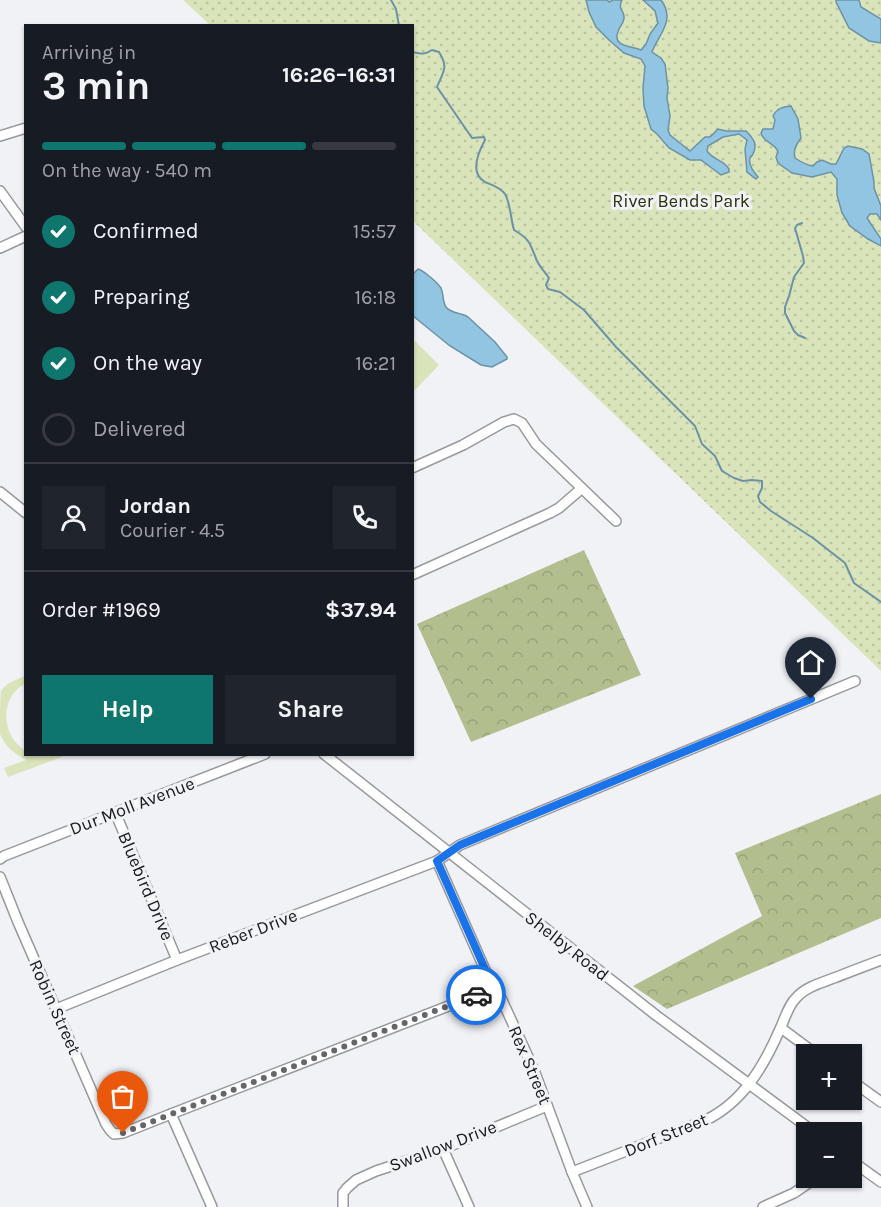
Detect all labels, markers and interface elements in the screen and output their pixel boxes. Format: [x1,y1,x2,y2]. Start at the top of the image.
text: Arriving in [42,41,136,64]
text: 16:26–16:31 [282,62,396,88]
text: 3 min [42,63,150,109]
text: On the way · 540 m [42,159,212,182]
park label: River Bends Park [612,190,750,212]
icon: check [42,215,75,248]
text: Confirmed [93,218,199,244]
text: 15:57 [353,220,396,243]
icon: check [42,281,75,314]
text: Preparing [93,284,190,310]
text: 16:18 [354,286,396,309]
icon: check [42,347,75,380]
text: On the way [93,350,202,376]
text: 16:21 [355,352,396,375]
text: Delivered [93,416,186,442]
button: person [42,486,105,549]
button: phone [333,486,396,549]
text: Jordan [120,493,191,519]
text: Courier · 4.5 [120,519,225,542]
text: Order #1969 [42,597,161,623]
text: $37.94 [325,597,396,623]
pin [785,637,836,699]
icon: home [794,646,827,679]
button: Help [42,675,213,744]
button: Share [225,675,396,744]
street label: Dur Moll Avenue [66,772,198,840]
street label: Bluebird Drive [113,828,179,944]
street label: Reber Drive [206,904,300,958]
street label: Shelby Road [521,906,613,986]
street label: Robin Street [24,956,86,1058]
courier [446,965,506,1025]
icon: car [460,979,493,1012]
street label: Rex Street [504,1022,556,1108]
map controls [796,1044,862,1188]
button: + [796,1044,862,1110]
pin [97,1071,148,1133]
icon: bag [106,1080,139,1113]
street label: Dorf Street [621,1108,711,1162]
street label: Swallow Drive [386,1115,500,1177]
button: − [796,1122,862,1188]

